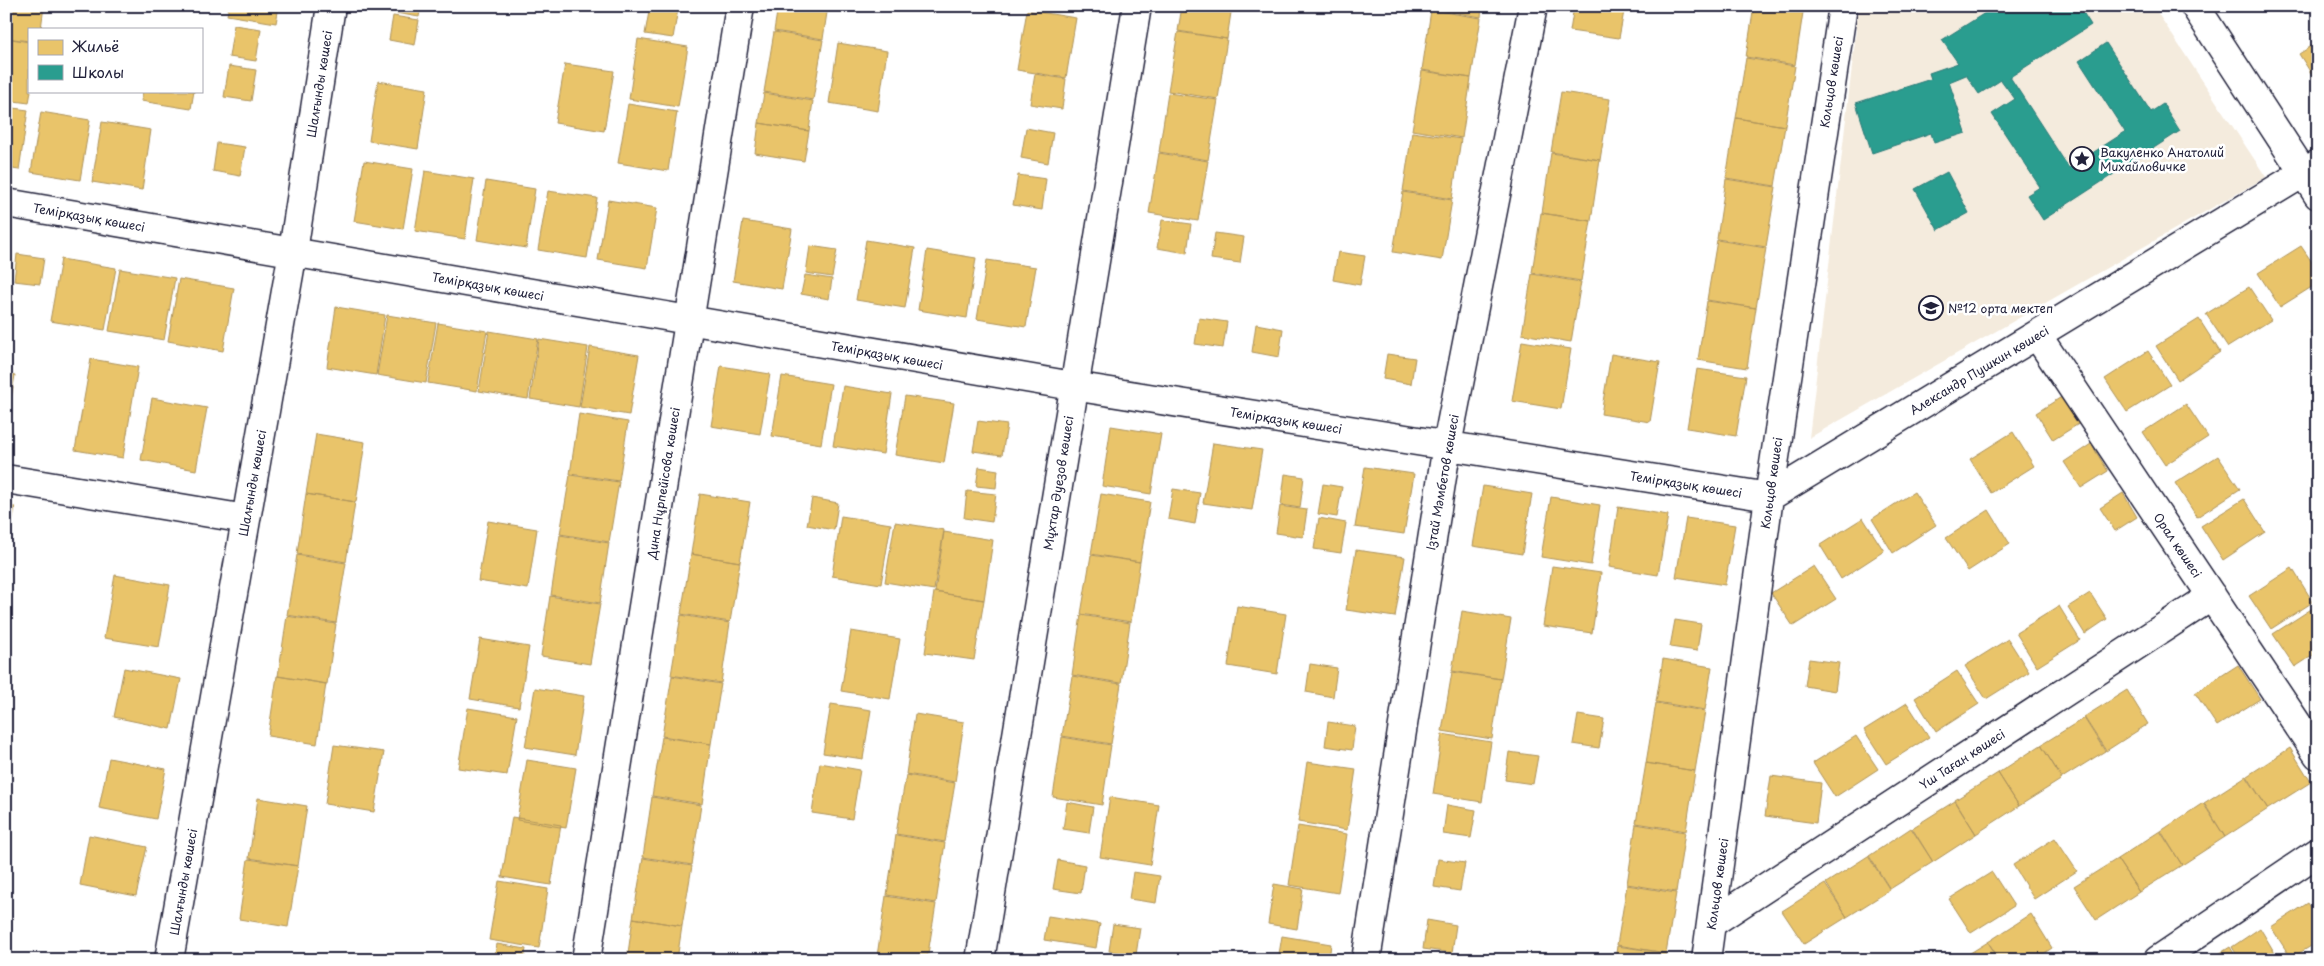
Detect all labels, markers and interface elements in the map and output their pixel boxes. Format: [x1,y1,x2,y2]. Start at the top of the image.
legend [28,28,202,92]
street label: Шалғынды көшесі [302,29,336,139]
text: Жильё [71,34,119,57]
street label: Кольцов көшесі [1815,35,1847,129]
text: Школы [72,60,124,83]
place label: Вакуленко Анатолий Михайловичке [2100,143,2224,175]
place icon: Вакуленко Анатолий Михайловичке [2069,146,2095,172]
street label: Темірқазық көшесі [32,198,146,236]
street label: Темірқазық көшесі [431,267,545,305]
school or university icon: №12 орта мектеп [1918,295,1944,321]
place label: №12 орта мектеп [1948,299,2053,317]
street label: Александр Пушкин көшесі [1906,321,2052,419]
street label: Темірқазық көшесі [830,336,944,374]
street label: Темірқазық көшесі [1229,402,1343,438]
street label: Дина Нұрпейісова көшесі [642,406,684,561]
street label: Ізтай Мәмбетов көшесі [1421,413,1463,551]
street label: Мұхтар Әуезов көшесі [1038,415,1078,551]
street label: Шалғынды көшесі [234,428,270,538]
street label: Кольцов көшесі [1756,436,1786,530]
street label: Темірқазық көшесі [1629,466,1743,502]
street label: Орал көшесі [2150,509,2206,581]
street label: Үш Таған көшесі [1916,725,2008,793]
street label: Шалғынды көшесі [165,827,201,937]
street label: Кольцов көшесі [1702,837,1732,931]

